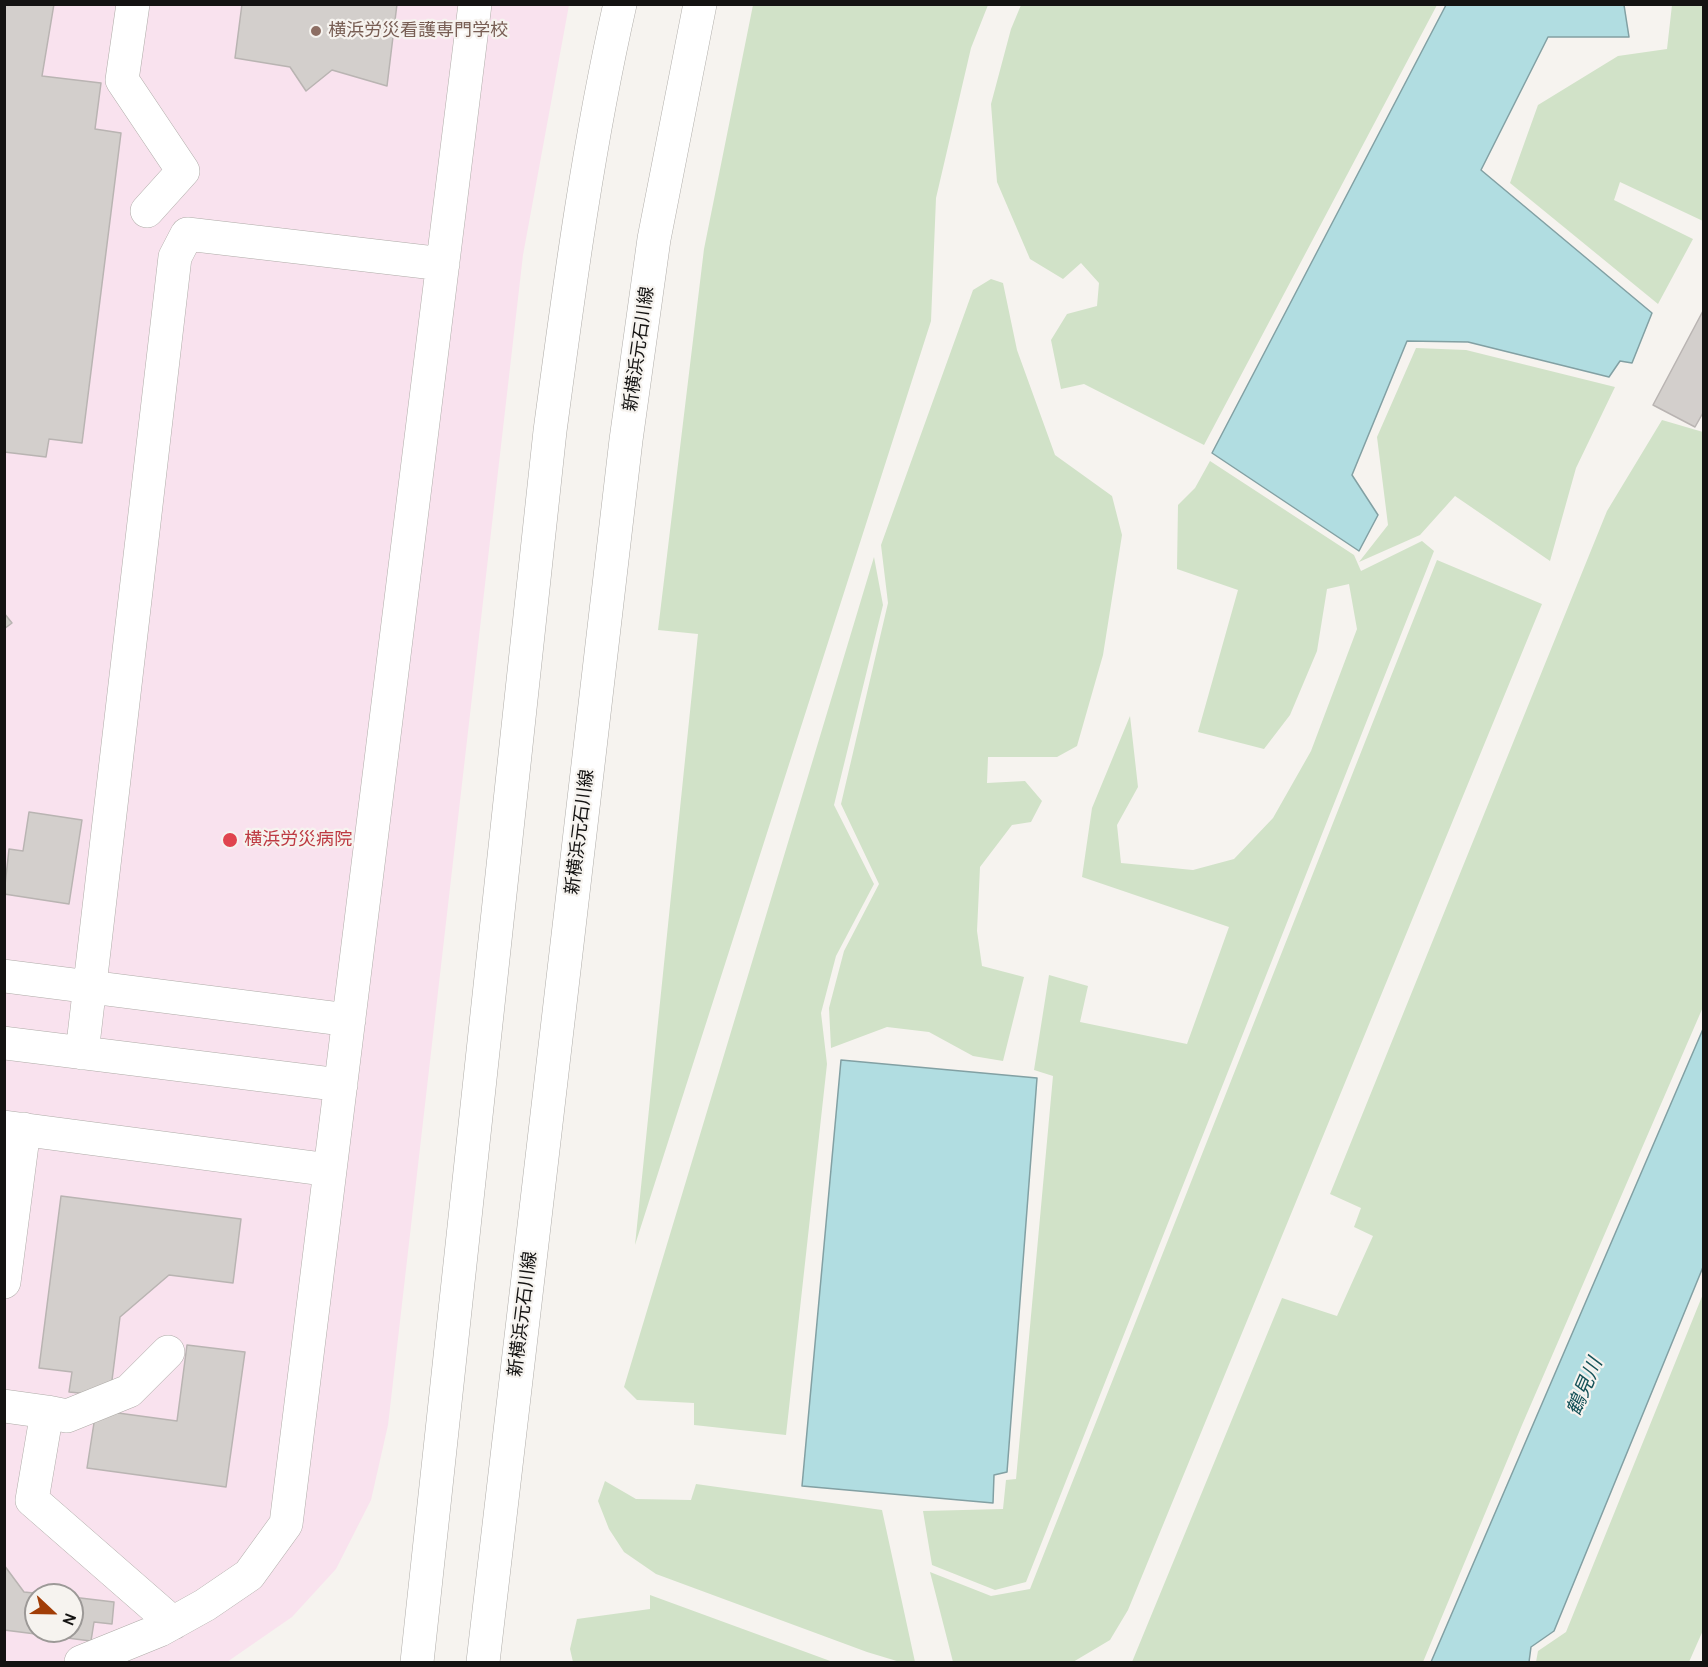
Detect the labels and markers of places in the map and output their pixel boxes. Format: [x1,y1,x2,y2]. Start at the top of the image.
place label: 横浜労災看護専門学校 [328,20,508,42]
marker: 横浜労災看護専門学校 [309,24,323,38]
place label: 横浜労災病院 [244,829,352,851]
marker: 横浜労災病院 [221,831,239,849]

